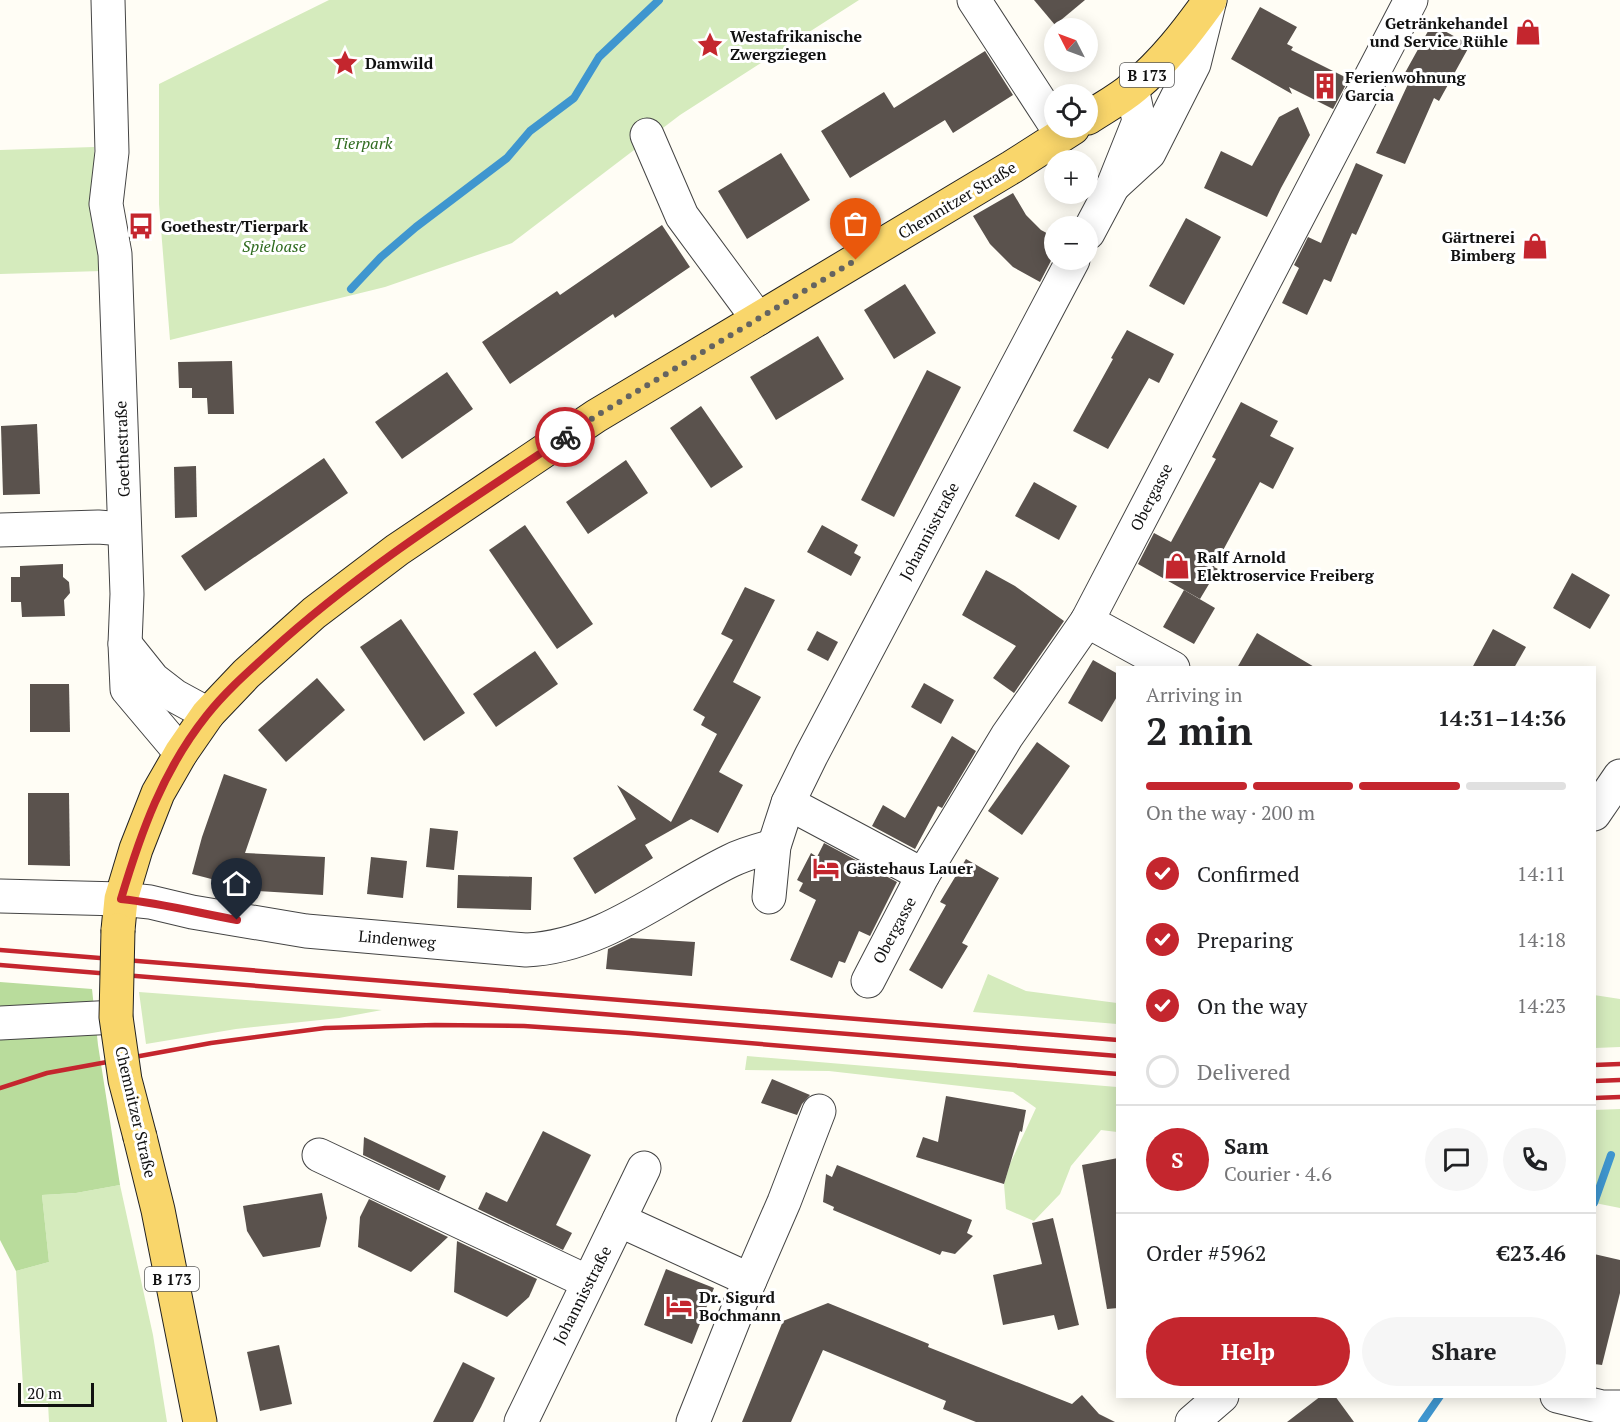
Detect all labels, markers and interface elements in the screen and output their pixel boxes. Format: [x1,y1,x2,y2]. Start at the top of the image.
place label: Getränkehandel und Service Rühle [1370,12,1508,52]
shop icon: Getränkehandel und Service Rühle [1513,17,1543,47]
north arrow [1044,18,1098,72]
map controls [1044,18,1098,270]
place label: Westafrikanische Zwergziegen [730,25,863,65]
place icon: Westafrikanische Zwergziegen [695,30,725,60]
place icon: Damwild [330,48,360,78]
place label: Damwild [365,52,434,74]
road number: B 173 [1120,63,1174,87]
place label: Ferienwohnung Garcia [1345,66,1467,106]
building icon: Ferienwohnung Garcia [1310,71,1340,101]
button: locate [1044,84,1098,138]
park label: Tierpark [334,132,393,154]
button: + [1044,150,1098,204]
street label: Chemnitzer Straße [894,156,1020,244]
pin [830,198,881,260]
icon: bag [839,207,872,240]
bus stop icon: Goethestr/Tierpark [126,211,156,241]
place label: Goethestr/Tierpark [161,215,309,237]
button: − [1044,216,1098,270]
place label: Gärtnerei Bimberg [1442,226,1516,266]
shop icon: Gärtnerei Bimberg [1520,231,1550,261]
park label: Spieloase [242,235,306,257]
street label: Goethestraße [109,400,135,498]
courier [535,407,595,467]
icon: bike [549,421,582,454]
street label: Obergasse [1125,459,1177,535]
street label: Johannisstraße [894,478,964,584]
place label: Ralf Arnold Elektroservice Freiberg [1197,546,1375,586]
shop icon: Ralf Arnold Elektroservice Freiberg [1162,551,1192,581]
text: Arriving in [1146,681,1242,708]
text: 14:31–14:36 [1438,703,1566,732]
text: 2 min [1146,704,1253,756]
text: On the way · 200 m [1146,799,1315,826]
hotel icon: Gästehaus Lauer [811,853,841,883]
place label: Gästehaus Lauer [846,857,973,879]
icon: check [1146,857,1179,890]
pin [211,858,262,920]
text: Confirmed [1197,859,1300,888]
text: 14:11 [1517,860,1566,887]
icon: home [220,867,253,900]
street label: Obergasse [867,893,921,967]
icon: check [1146,923,1179,956]
street label: Lindenweg [357,925,437,953]
text: Preparing [1197,925,1293,954]
text: 14:18 [1517,926,1566,953]
icon: check [1146,989,1179,1022]
text: On the way [1197,991,1307,1020]
text: 14:23 [1517,992,1566,1019]
street label: Chemnitzer Straße [110,1044,162,1180]
text: Delivered [1197,1057,1290,1086]
button: chat [1425,1128,1488,1191]
button: phone [1503,1128,1566,1191]
text: Sam [1224,1131,1269,1160]
text: S [1171,1145,1184,1174]
text: Courier · 4.6 [1224,1160,1332,1187]
text: Order #5962 [1146,1238,1266,1267]
text: €23.46 [1497,1238,1566,1267]
street label: Johannisstraße [548,1242,616,1348]
road number: B 173 [145,1267,199,1291]
place label: Dr. Sigurd Bochmann [699,1286,782,1326]
hotel icon: Dr. Sigurd Bochmann [664,1291,694,1321]
button: Help [1146,1317,1350,1386]
button: Share [1362,1317,1566,1386]
scale bar [18,1380,94,1408]
text: 20 m [27,1382,62,1404]

